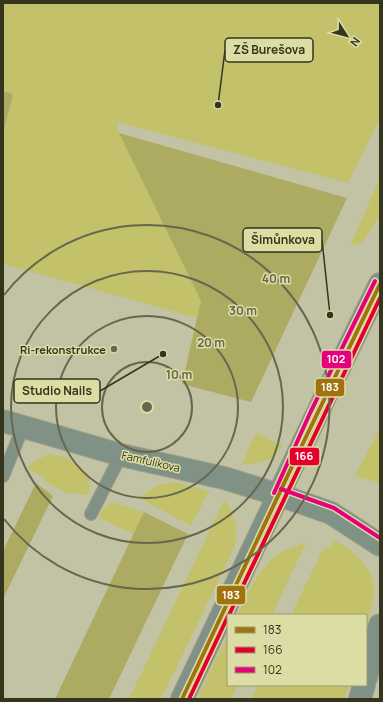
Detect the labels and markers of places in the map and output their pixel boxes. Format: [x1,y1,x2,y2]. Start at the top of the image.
callout: ZŠ Burešova [225,38,313,62]
callout: Šimůnkova [243,228,322,252]
place label: Ri-rekonstrukce [20,342,106,357]
marker: Ri-rekonstrukce [109,344,119,354]
callout: Studio Nails [14,379,100,403]
centre of rings [140,400,154,414]

